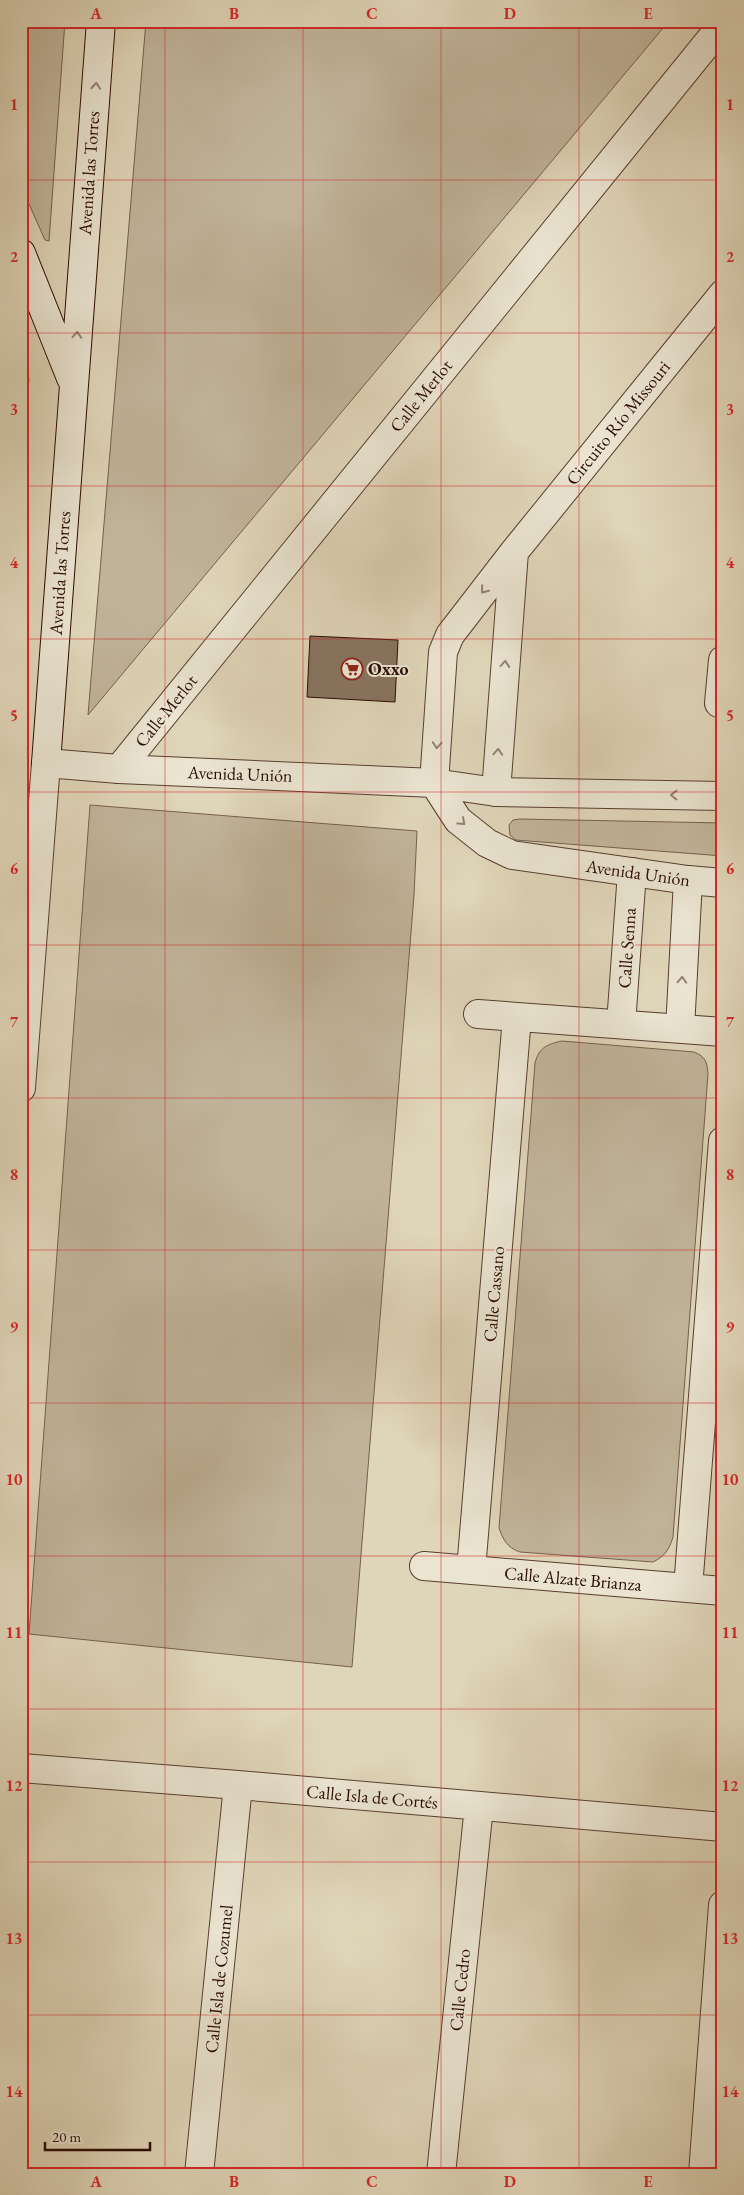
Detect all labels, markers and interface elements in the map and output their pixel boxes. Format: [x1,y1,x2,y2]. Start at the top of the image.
text: A [89,3,102,24]
text: B [229,3,239,24]
text: C [366,3,378,24]
text: D [504,3,516,24]
text: E [643,3,653,24]
one-way arrow [90,82,101,90]
text: 1 [10,94,18,115]
text: 1 [726,94,734,115]
street label: Avenida las Torres [73,110,104,237]
text: 2 [10,246,19,267]
text: 2 [726,246,735,267]
one-way arrow [71,331,82,339]
street label: Calle Merlot [384,354,457,437]
street label: Circuito Río Missouri [560,355,675,490]
text: 3 [10,399,18,420]
text: 3 [726,399,734,420]
street label: Avenida las Torres [44,510,75,637]
text: 4 [10,552,19,573]
text: 4 [726,552,735,573]
one-way arrow [481,584,490,594]
supermarket icon: Oxxo [340,657,364,681]
place label: Oxxo [368,657,408,680]
one-way arrow [499,660,510,668]
street label: Calle Merlot [129,669,202,752]
text: 5 [10,705,18,726]
text: 5 [726,705,734,726]
one-way arrow [431,741,442,749]
one-way arrow [493,748,504,756]
street label: Avenida Unión [186,760,293,787]
one-way arrow [670,790,678,800]
one-way arrow [456,816,465,825]
street label: Avenida Unión [583,854,692,891]
text: 6 [10,858,19,879]
text: 6 [726,858,735,879]
street label: Calle Senna [612,906,641,989]
one-way arrow [677,976,688,984]
text: 7 [10,1011,19,1032]
text: 7 [726,1011,735,1032]
text: 8 [10,1164,18,1185]
text: 8 [726,1164,734,1185]
street label: Calle Cassano [478,1245,509,1343]
text: 9 [10,1316,19,1337]
text: 9 [726,1316,735,1337]
text: 10 [6,1469,23,1490]
text: 10 [722,1469,739,1490]
street label: Calle Alzate Brianza [503,1561,644,1596]
text: 11 [6,1622,22,1643]
text: 11 [722,1622,738,1643]
text: 12 [6,1775,23,1796]
text: 12 [722,1775,739,1796]
street label: Calle Isla de Cortés [305,1779,439,1814]
street label: Calle Isla de Cozumel [199,1904,238,2054]
text: 13 [6,1928,22,1949]
text: 13 [722,1928,738,1949]
street label: Calle Cedro [444,1947,475,2032]
text: 14 [6,2081,23,2102]
text: 14 [722,2081,739,2102]
scale bar [45,2120,150,2152]
text: 20 m [52,2127,81,2146]
text: A [89,2171,102,2192]
text: B [229,2171,239,2192]
text: C [366,2171,378,2192]
text: D [504,2171,516,2192]
text: E [643,2171,653,2192]

